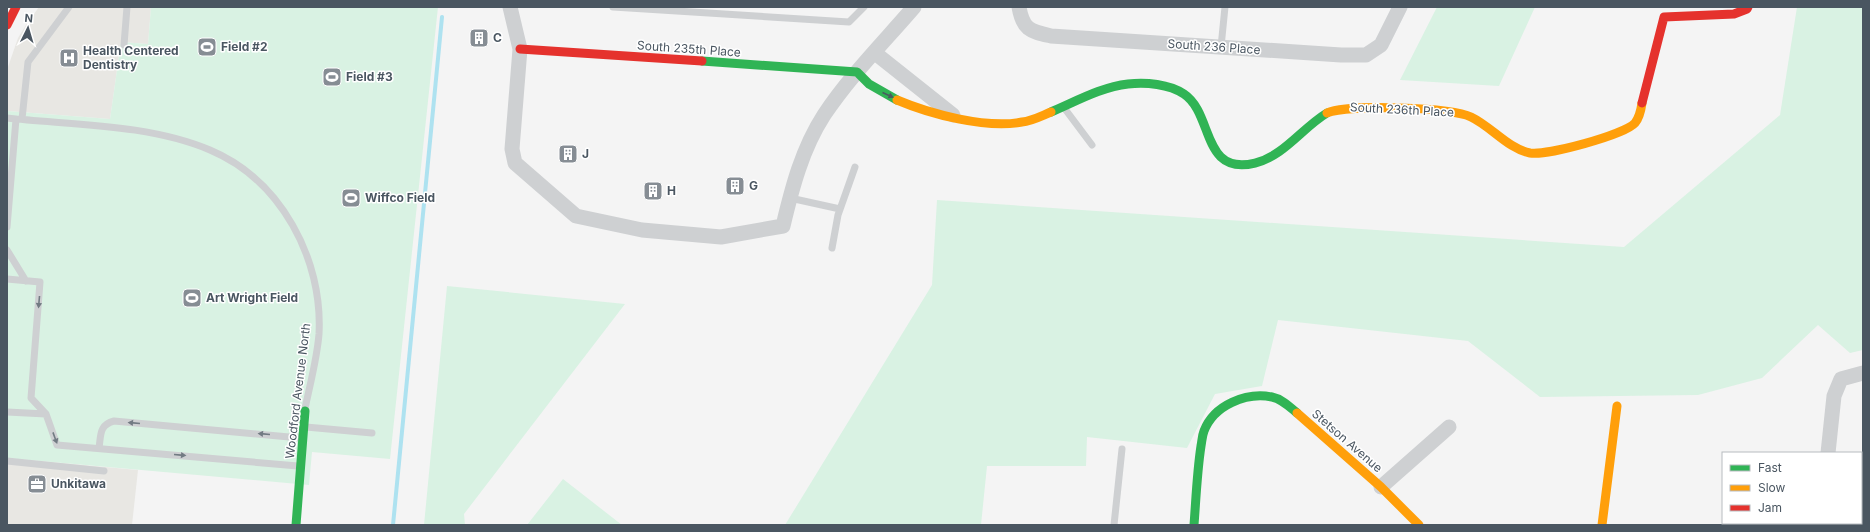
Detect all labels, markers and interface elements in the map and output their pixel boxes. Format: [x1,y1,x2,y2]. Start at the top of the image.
north arrow [8,8,48,48]
text: N [24,11,34,25]
building icon: C [468,27,490,49]
place label: C [493,30,502,45]
sports icon: Field #2 [196,36,218,58]
street label: South 236 Place [1167,36,1261,57]
street label: South 235th Place [637,37,741,60]
place label: Field #2 [221,39,267,54]
place label: Health Centered Dentistry [83,43,179,72]
hospital icon: Health Centered Dentistry [58,47,80,69]
sports icon: Field #3 [321,66,343,88]
place label: Field #3 [346,69,393,84]
one-way arrow [882,92,893,98]
street label: South 236th Place [1350,99,1454,120]
building icon: J [557,143,579,165]
place label: J [582,146,589,161]
building icon: G [724,175,746,197]
place label: G [749,178,758,193]
building icon: H [642,180,664,202]
place label: H [667,183,676,198]
sports icon: Wiffco Field [340,187,362,209]
place label: Wiffco Field [365,190,435,205]
sports icon: Art Wright Field [181,287,203,309]
place label: Art Wright Field [206,290,298,305]
one-way arrow [35,296,42,308]
street label: Woodford Avenue North [282,322,313,460]
street label: Stetson Avenue [1309,406,1386,475]
one-way arrow [128,420,140,426]
one-way arrow [258,431,270,438]
one-way arrow [52,432,58,444]
one-way arrow [174,452,186,459]
legend [1722,452,1862,524]
text: Fast [1758,460,1782,475]
office icon: Unkitawa [26,473,48,495]
place label: Unkitawa [51,476,106,491]
text: Slow [1758,480,1786,495]
text: Jam [1758,500,1782,515]

